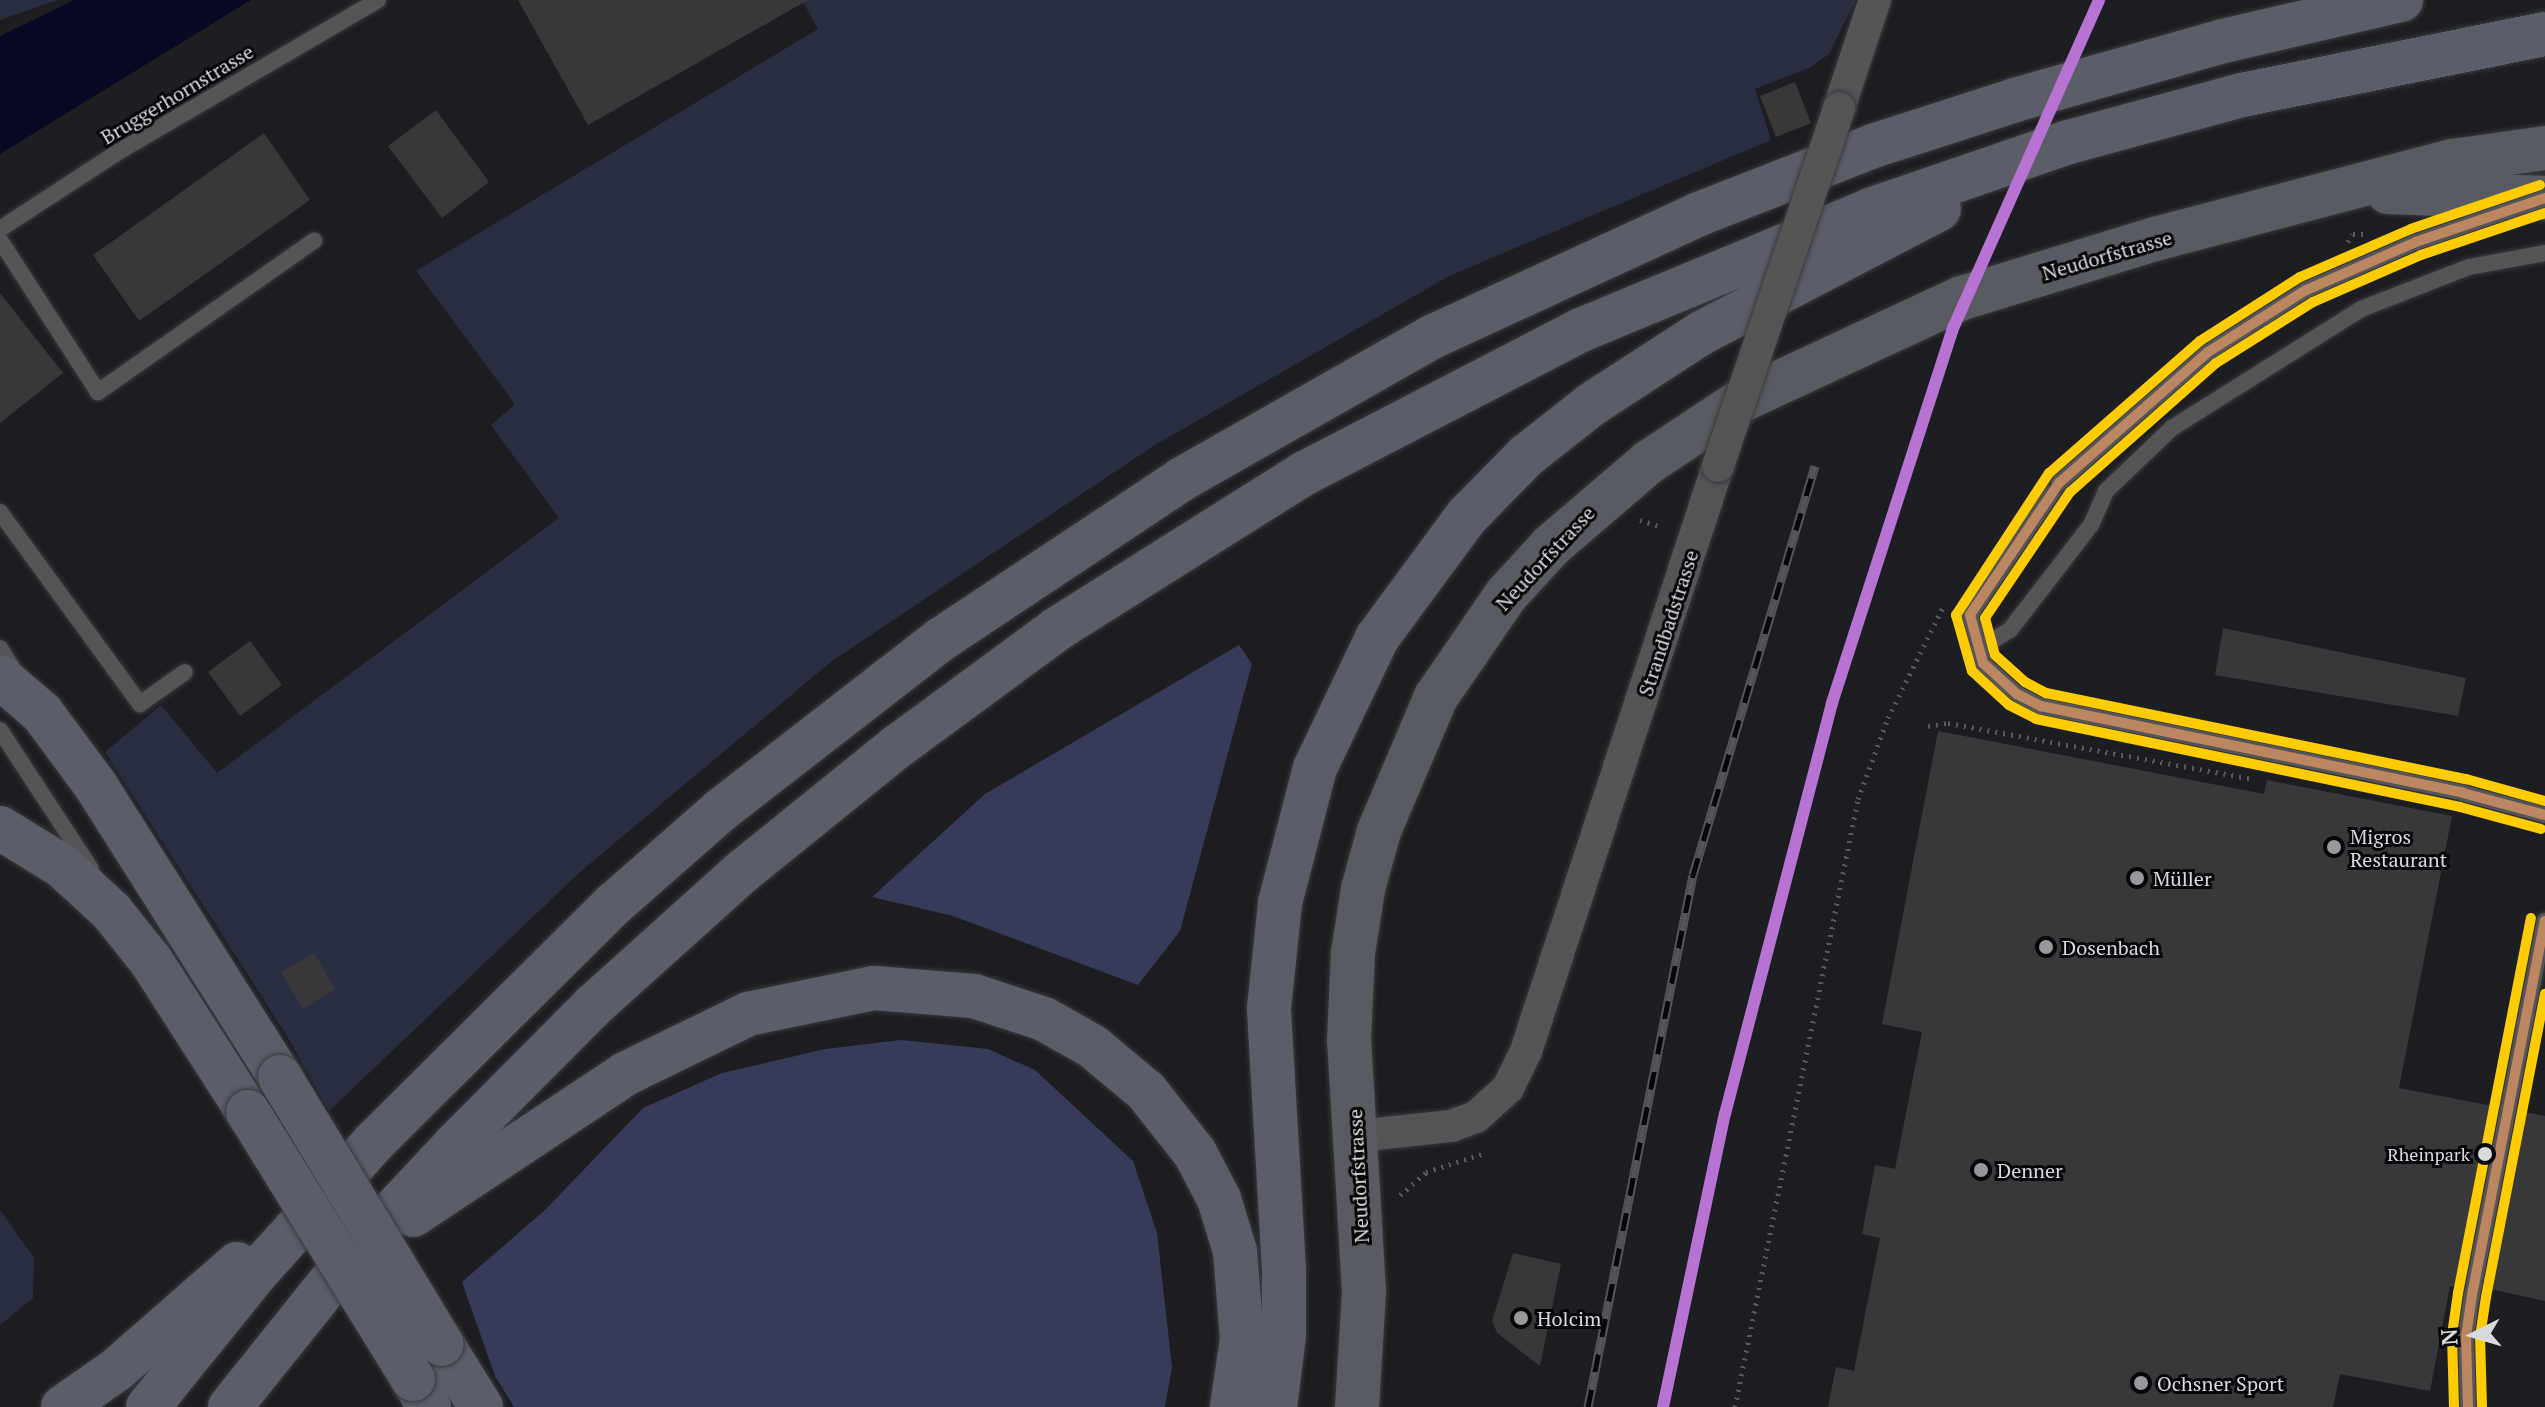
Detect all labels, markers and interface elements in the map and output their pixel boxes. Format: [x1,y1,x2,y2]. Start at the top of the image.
street label: Bruggerhornstrasse [96,39,258,149]
street label: Neudorfstrasse [2039,225,2175,285]
street label: Neudorfstrasse [1490,501,1600,615]
street label: Strandbadstrasse [1633,547,1703,699]
place label: Migros Restaurant [2350,824,2447,871]
marker: Migros Restaurant [2325,838,2343,856]
place label: Müller [2153,866,2212,890]
marker: Müller [2128,869,2146,887]
place label: Dosenbach [2062,935,2160,959]
marker: Dosenbach [2037,938,2055,956]
street label: Neudorfstrasse [1343,1108,1373,1244]
place label: Rheinpark [2387,1143,2470,1165]
marker: Rheinpark [2477,1146,2493,1162]
place label: Denner [1997,1158,2063,1182]
marker: Denner [1972,1161,1990,1179]
north arrow [2433,1295,2513,1375]
place label: Holcim [1537,1306,1601,1330]
marker: Holcim [1512,1309,1530,1327]
text: N [2433,1328,2464,1347]
place label: Ochsner Sport [2157,1371,2284,1395]
marker: Ochsner Sport [2132,1374,2150,1392]

